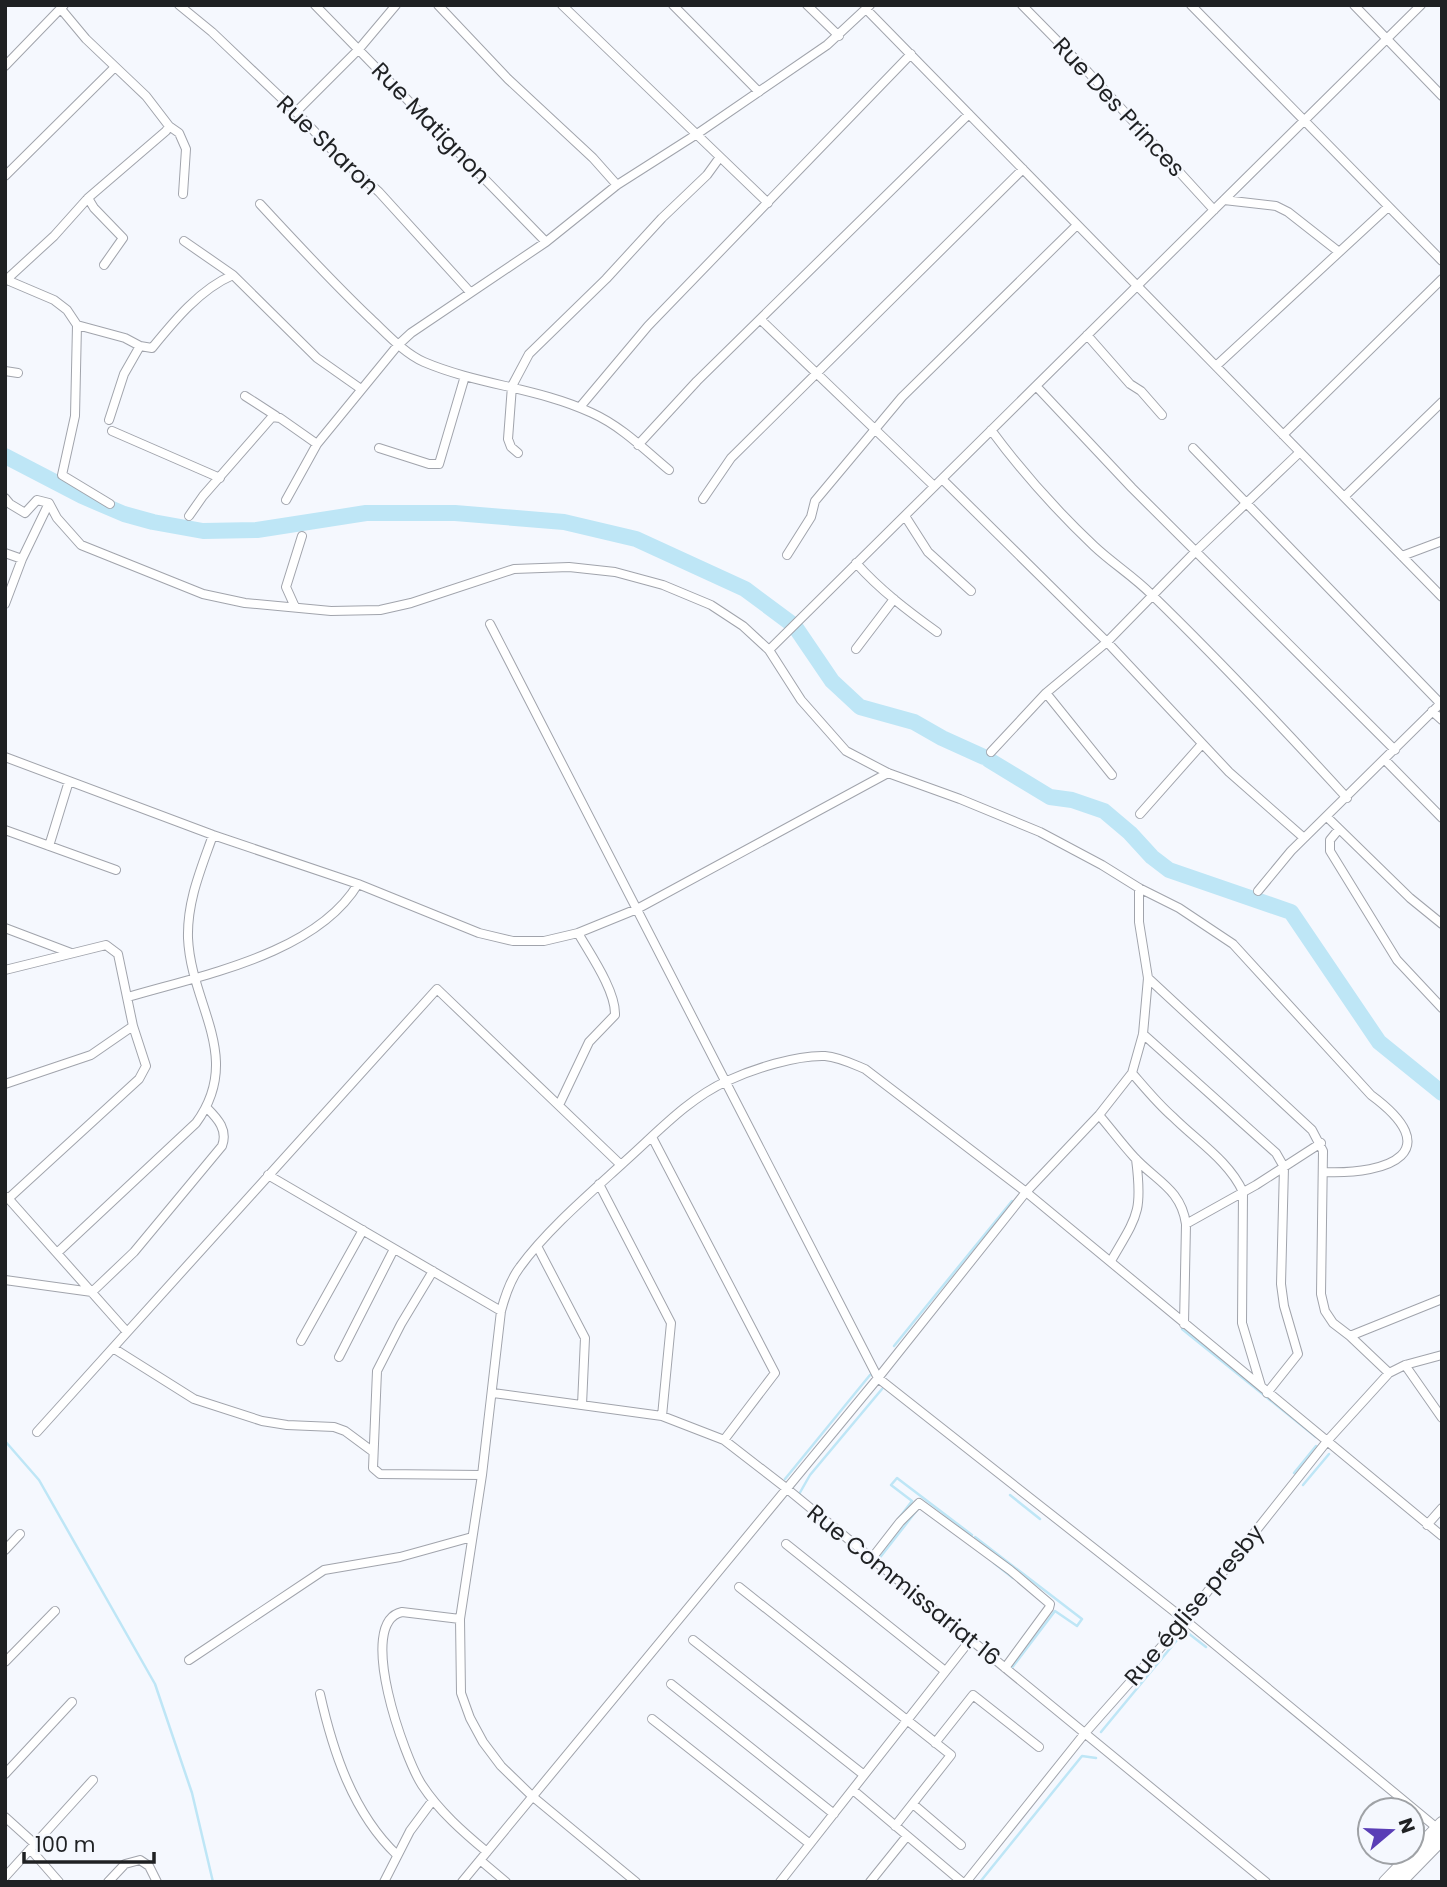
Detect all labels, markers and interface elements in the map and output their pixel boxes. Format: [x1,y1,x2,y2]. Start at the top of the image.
street label: Rue Des Princes [1046,30,1192,184]
street label: Rue Matignon [365,55,497,191]
street label: Rue Sharon [270,88,386,202]
street label: Rue Commissariat 16 [800,1497,1008,1673]
street label: Rue église presby [1117,1517,1271,1692]
north arrow [1356,1796,1426,1866]
text: N [1392,1814,1422,1837]
scale bar [24,1820,154,1864]
text: 100 m [35,1830,95,1859]

